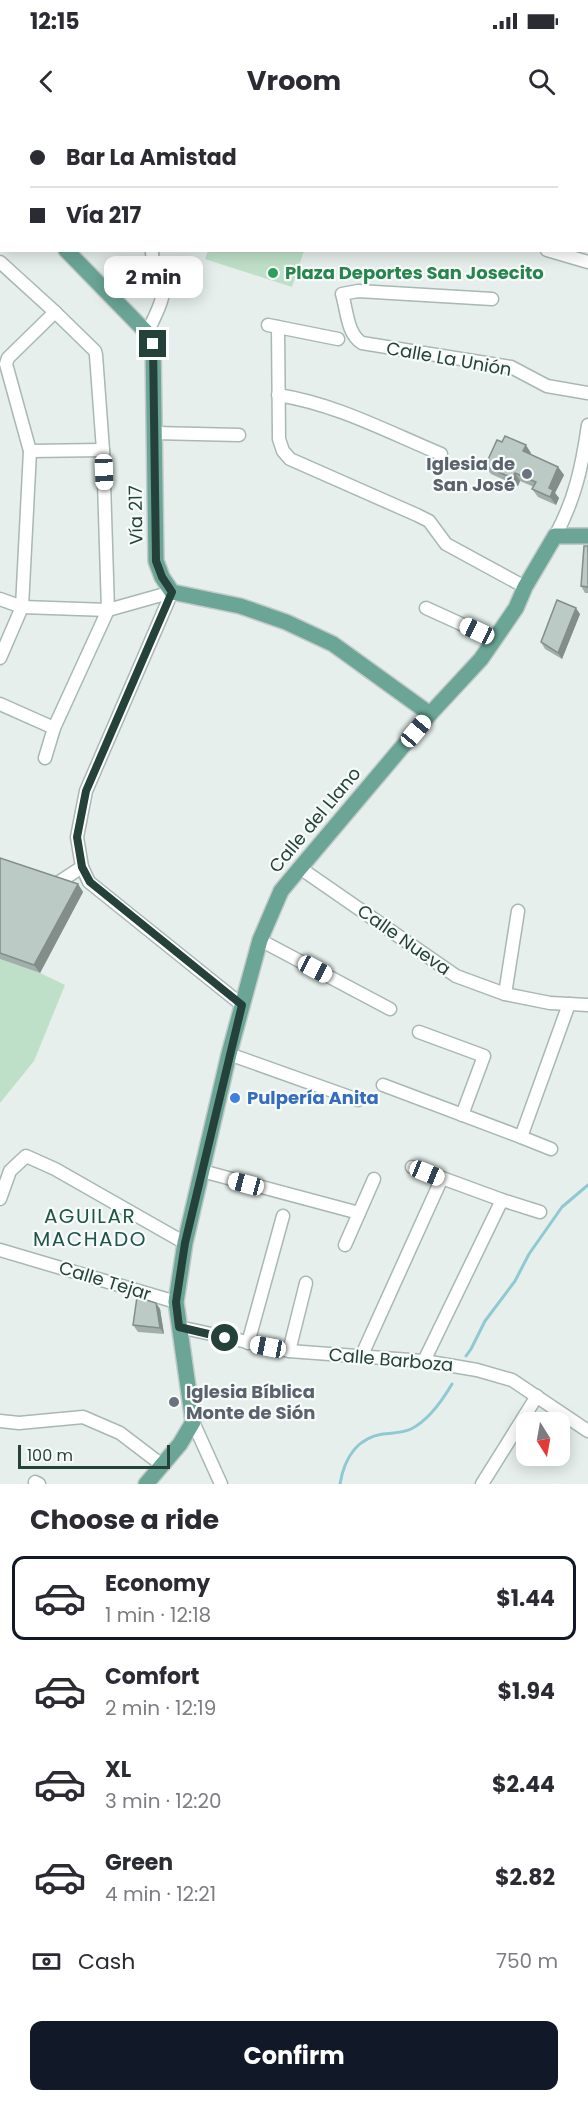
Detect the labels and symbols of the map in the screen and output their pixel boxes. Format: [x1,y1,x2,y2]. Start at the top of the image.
callout: 2 min [104,257,202,299]
place label: Plaza Deportes San Josecito [285,260,544,285]
marker: Plaza Deportes San Josecito [266,266,280,280]
route end [139,330,166,357]
street label: Calle La Unión [384,335,514,382]
place label: Iglesia de San José [426,451,515,497]
car [94,454,114,490]
marker: Iglesia de San José [520,467,534,481]
street label: Vía 217 [122,485,149,545]
car [457,615,497,647]
car [398,711,434,751]
street label: Calle del Llano [263,762,366,878]
street label: Calle Nueva [353,898,456,981]
car [295,953,335,985]
place label: Pulpería Anita [247,1085,379,1110]
marker: Pulpería Anita [228,1091,242,1105]
car [407,1158,447,1188]
car [226,1171,266,1197]
district label: AGUILAR MACHADO [33,1202,147,1253]
street label: Calle Tejar [56,1255,155,1306]
route start [211,1324,238,1351]
car [249,1335,287,1359]
street label: Calle Barboza [328,1342,454,1377]
place label: Iglesia Bíblica Monte de Sión [186,1379,315,1425]
marker: Iglesia Bíblica Monte de Sión [167,1395,181,1409]
north arrow [516,1412,570,1466]
scale bar [18,1442,170,1470]

